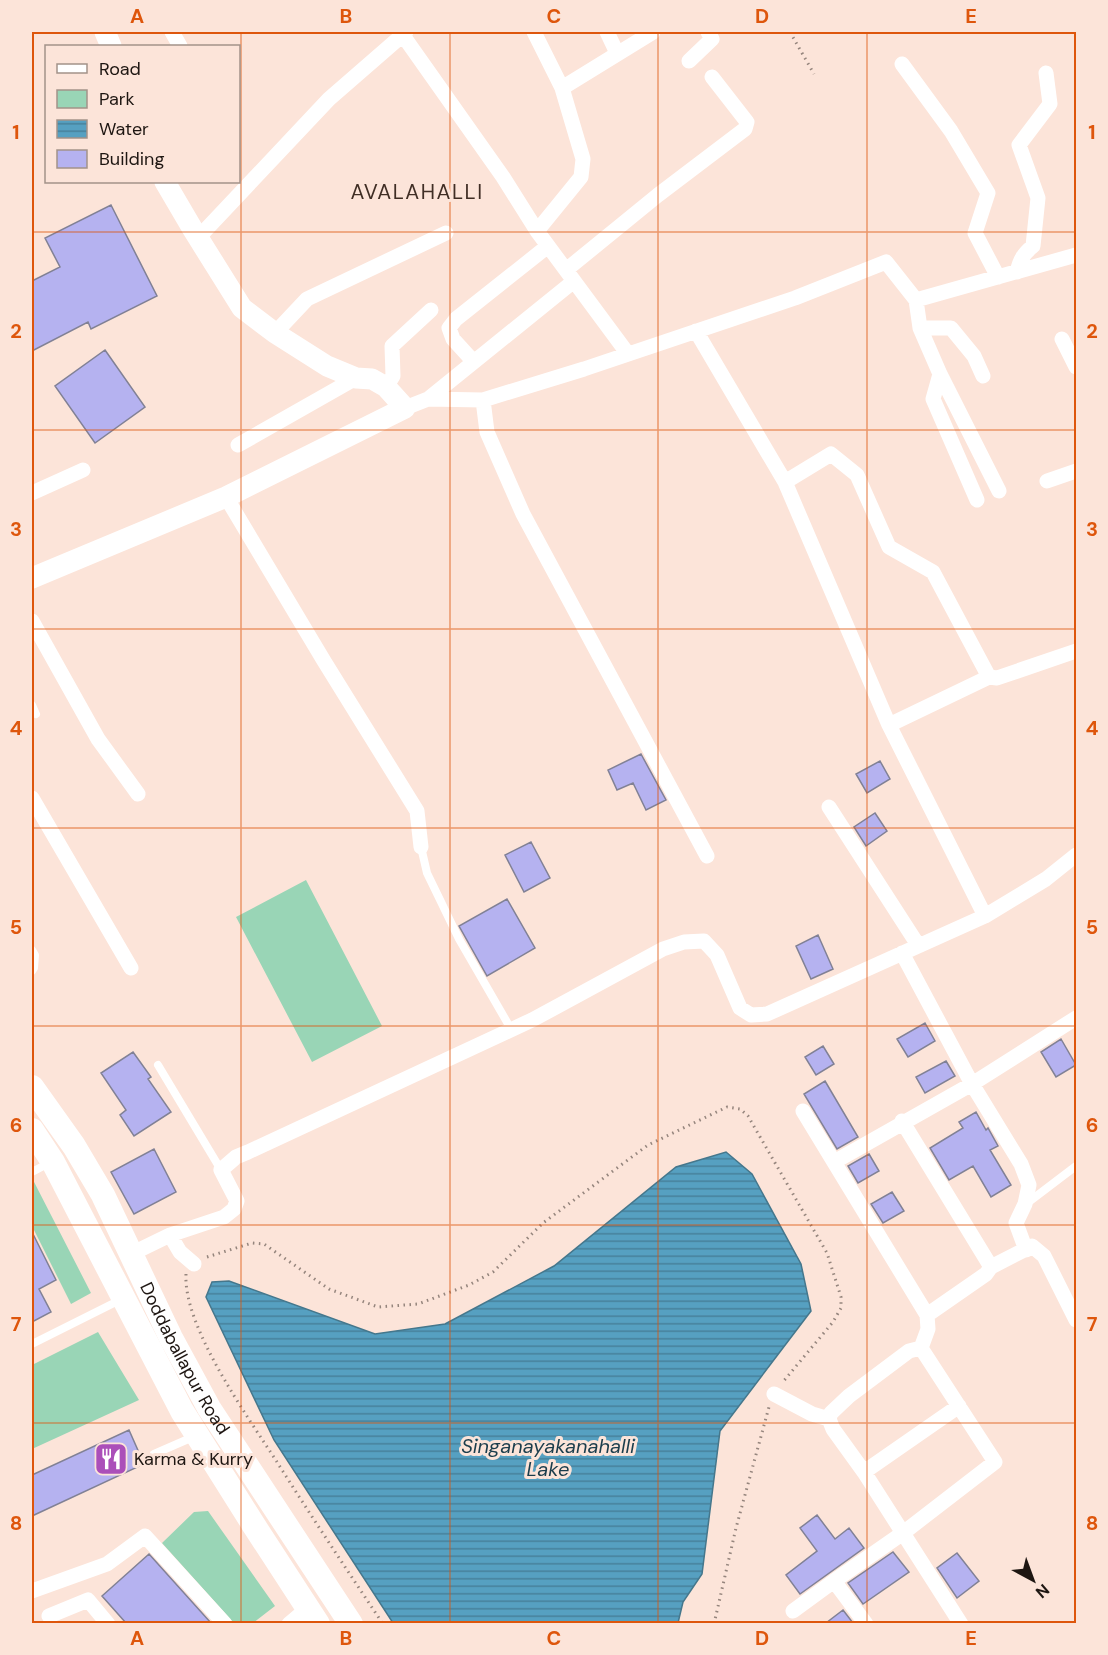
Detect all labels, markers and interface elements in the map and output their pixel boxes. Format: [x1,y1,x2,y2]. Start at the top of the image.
text: A [130,3,144,29]
text: B [340,3,352,29]
text: C [547,3,561,29]
text: D [755,3,769,29]
text: E [965,3,977,29]
legend [45,45,240,183]
text: Road [99,57,141,81]
text: Park [99,87,135,111]
text: Water [99,117,149,141]
text: 1 [12,119,20,145]
text: 1 [1088,119,1096,145]
text: Building [99,147,164,171]
district label: AVALAHALLI [350,178,484,206]
text: 2 [10,318,22,344]
text: 2 [1086,318,1098,344]
text: 3 [10,516,22,542]
text: 3 [1086,516,1098,542]
text: 4 [10,715,23,741]
text: 4 [1086,715,1099,741]
text: 5 [10,914,22,940]
text: 5 [1086,914,1098,940]
text: 6 [10,1112,22,1138]
text: 6 [1086,1112,1098,1138]
street label: Doddaballapur Road [134,1278,235,1439]
text: 7 [11,1311,22,1337]
text: 7 [1087,1311,1098,1337]
water label: Singanayakanahalli Lake [461,1433,636,1482]
restaurant icon: Karma & Kurry [93,1441,129,1477]
place label: Karma & Kurry [134,1447,253,1471]
text: 8 [10,1510,22,1536]
text: 8 [1086,1510,1098,1536]
north arrow [1003,1550,1063,1610]
text: N [1031,1579,1054,1603]
text: A [130,1625,144,1651]
text: B [340,1625,352,1651]
text: C [547,1625,561,1651]
text: D [755,1625,769,1651]
text: E [965,1625,977,1651]

